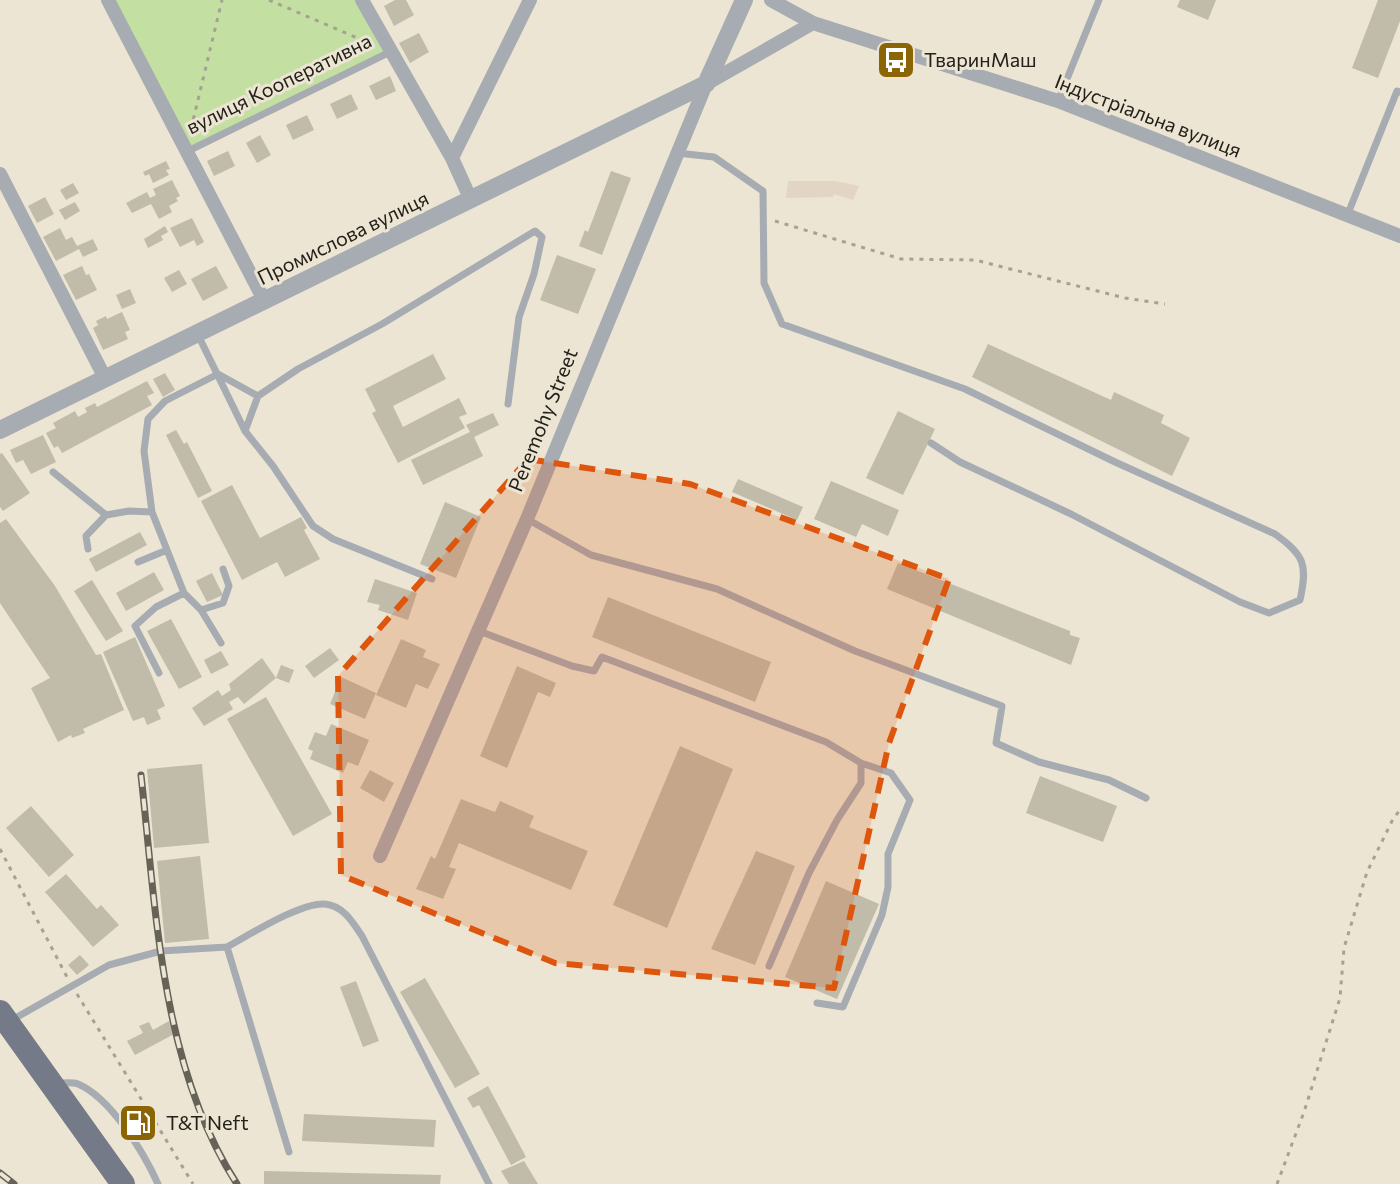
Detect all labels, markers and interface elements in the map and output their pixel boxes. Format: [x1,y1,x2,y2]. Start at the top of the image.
street label: вулиця Кооперативна [182,28,375,138]
bus stop icon: ТваринМаш [875,39,917,81]
place label: ТваринМаш [924,47,1037,71]
street label: Індустріальна вулиця [1052,68,1245,162]
street label: Промислова вулиця [253,185,432,289]
street label: Peremohy Street [502,345,582,495]
fuel station icon: T&T Neft [117,1102,159,1144]
place label: T&T Neft [166,1110,249,1134]

